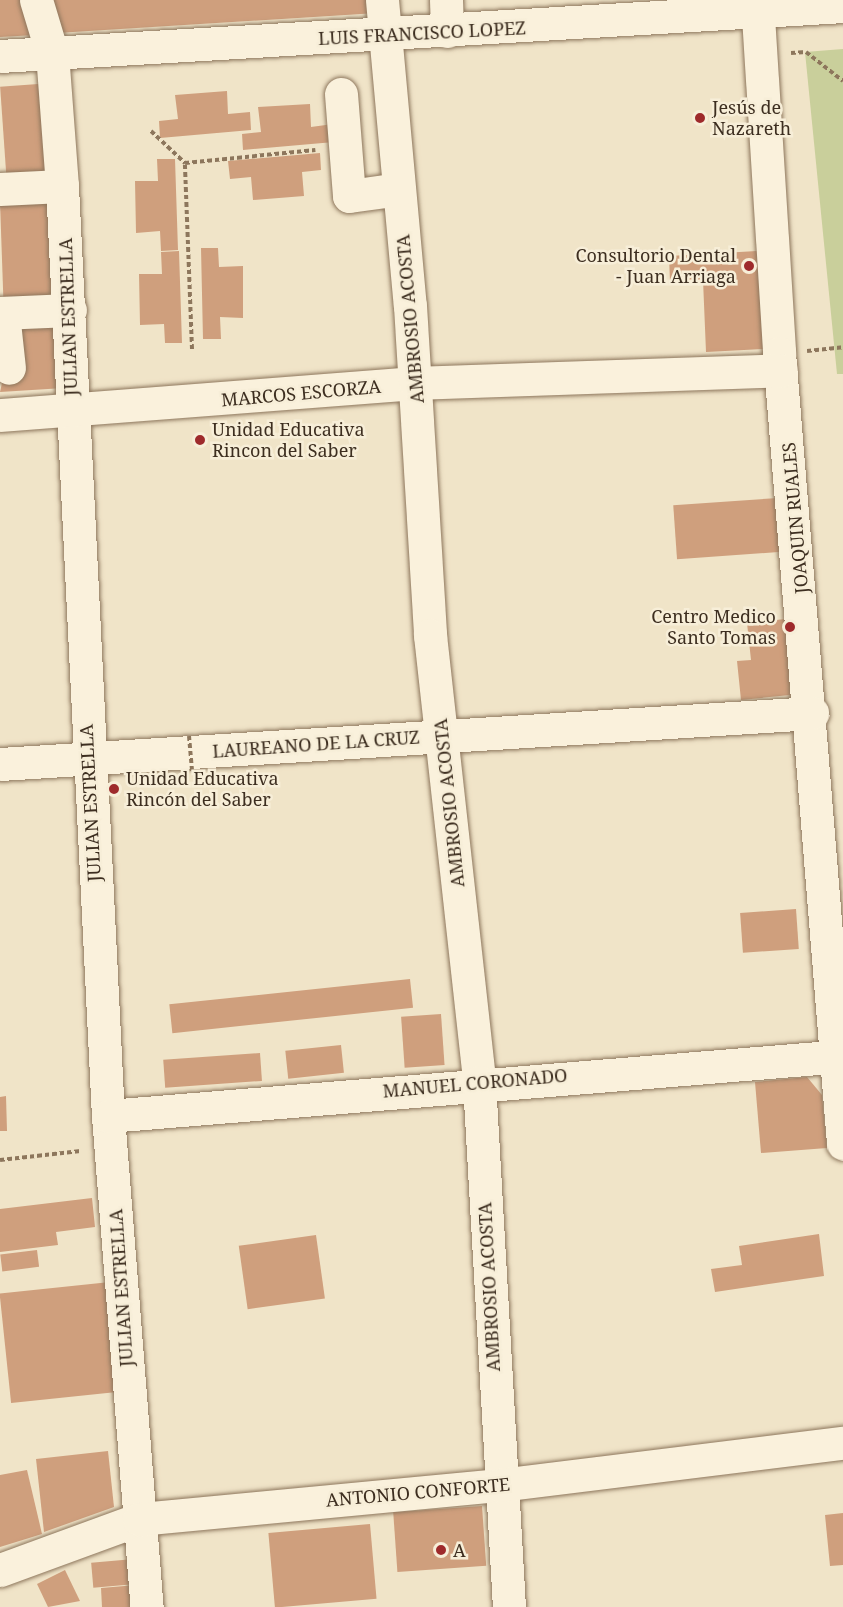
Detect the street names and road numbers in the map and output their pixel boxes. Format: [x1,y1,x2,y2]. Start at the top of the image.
street label: LUIS FRANCISCO LOPEZ [318,17,526,49]
street label: AMBROSIO ACOSTA [392,234,428,404]
street label: JULIAN ESTRELLA [54,238,82,396]
street label: MARCOS ESCORZA [220,375,382,411]
street label: JOAQUIN RUALES [778,441,812,595]
street label: AMBROSIO ACOSTA [429,718,469,888]
street label: JULIAN ESTRELLA [75,724,105,882]
street label: LAUREANO DE LA CRUZ [212,726,420,762]
street label: MANUEL CORONADO [382,1064,568,1102]
street label: AMBROSIO ACOSTA [474,1202,504,1372]
street label: JULIAN ESTRELLA [105,1208,137,1368]
street label: ANTONIO CONFORTE [325,1473,511,1511]

